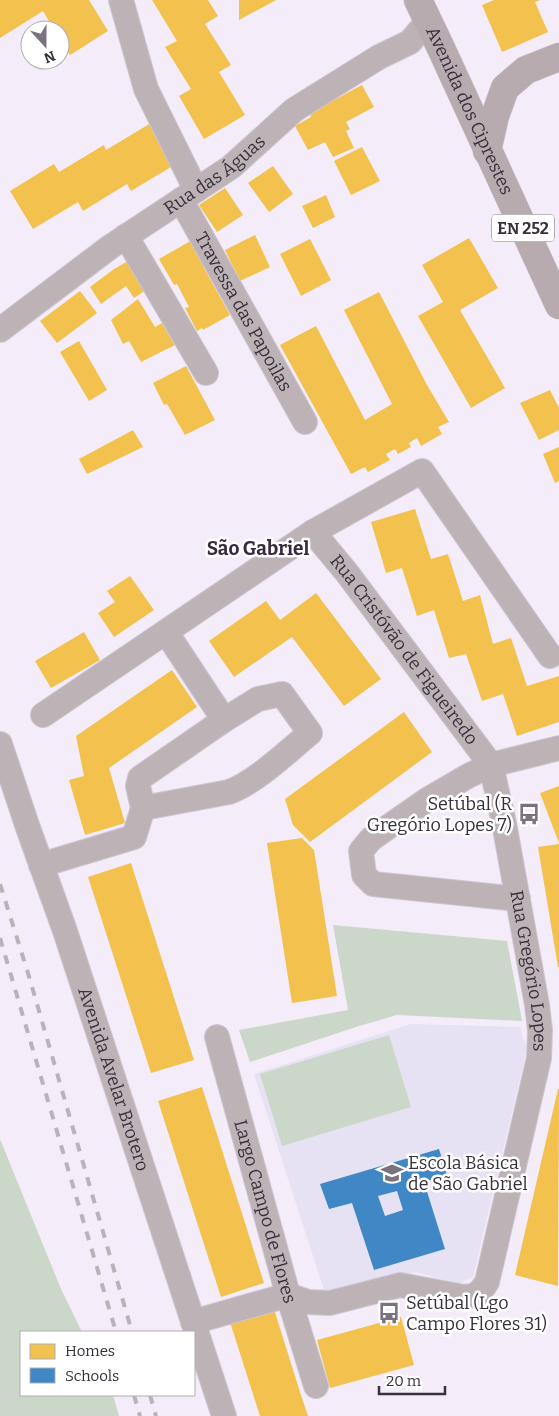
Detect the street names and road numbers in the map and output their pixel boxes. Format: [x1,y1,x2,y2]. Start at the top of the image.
street label: Avenida dos Ciprestes [421,23,518,198]
street label: Rua das Águas [160,130,270,219]
road number: EN 252 [492,214,554,242]
street label: Travessa das Papoilas [190,228,297,395]
street label: Rua Cristóvão de Figueiredo [325,550,483,749]
street label: Rua Gregório Lopes [505,888,551,1052]
street label: Avenida Avelar Brotero [73,985,154,1174]
street label: Largo Campo de Flores [229,1117,301,1306]

